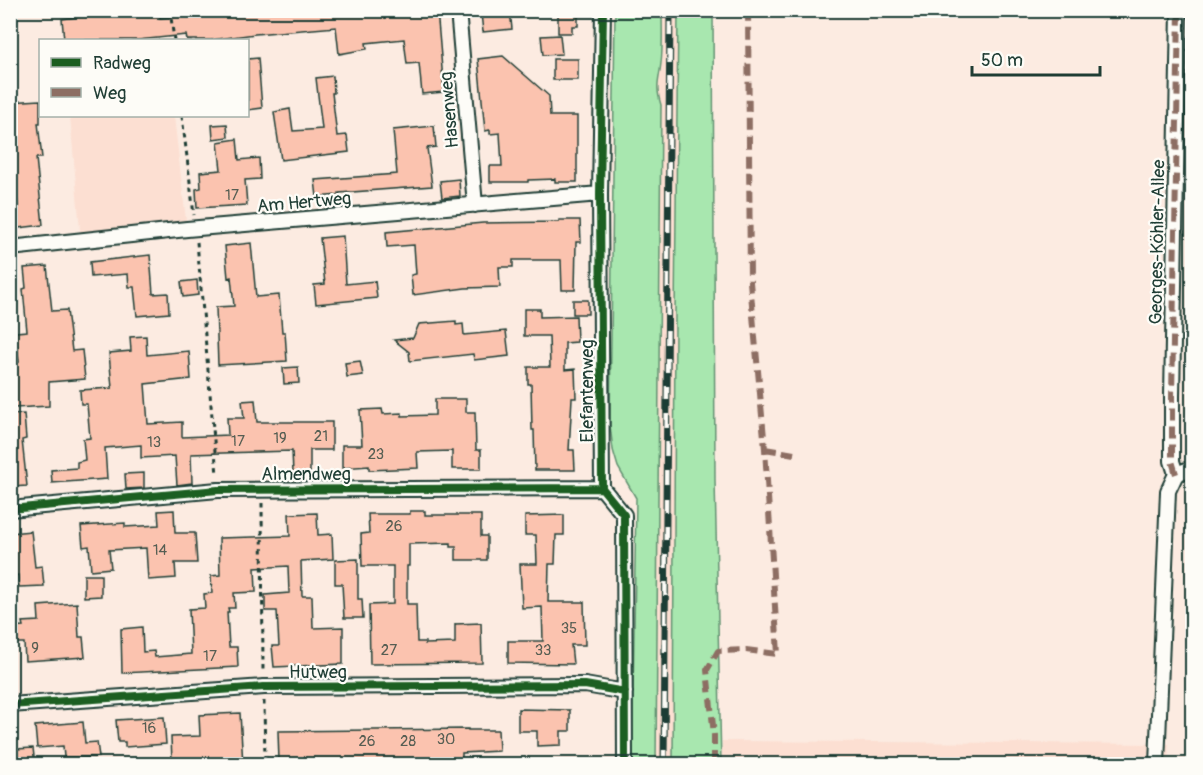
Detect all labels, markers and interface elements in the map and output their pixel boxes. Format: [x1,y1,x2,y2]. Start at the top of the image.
legend [39,39,249,117]
scale bar [972,39,1100,77]
text: 50 m [981,49,1023,72]
text: Radweg [93,52,151,75]
street label: Hasenweg [435,71,464,149]
text: Weg [93,82,126,105]
street label: Georges-Köhler-Allee [1145,159,1170,325]
house number: 17 [225,186,239,205]
street label: Am Hertweg [256,187,352,218]
street label: Elefantenweg [576,340,599,442]
house number: 21 [314,427,328,446]
house number: 19 [273,429,287,448]
house number: 17 [231,432,245,451]
house number: 13 [147,433,161,452]
house number: 23 [368,445,384,464]
street label: Almendweg [261,463,351,486]
house number: 26 [385,517,403,536]
house number: 14 [153,541,168,560]
house number: 35 [561,619,577,638]
house number: 9 [31,639,39,658]
house number: 27 [381,641,397,660]
house number: 33 [535,641,551,660]
house number: 17 [203,647,217,666]
street label: Hutweg [289,661,347,684]
house number: 16 [142,719,156,738]
house number: 30 [437,730,455,749]
house number: 26 [358,732,376,751]
house number: 28 [400,732,416,751]

